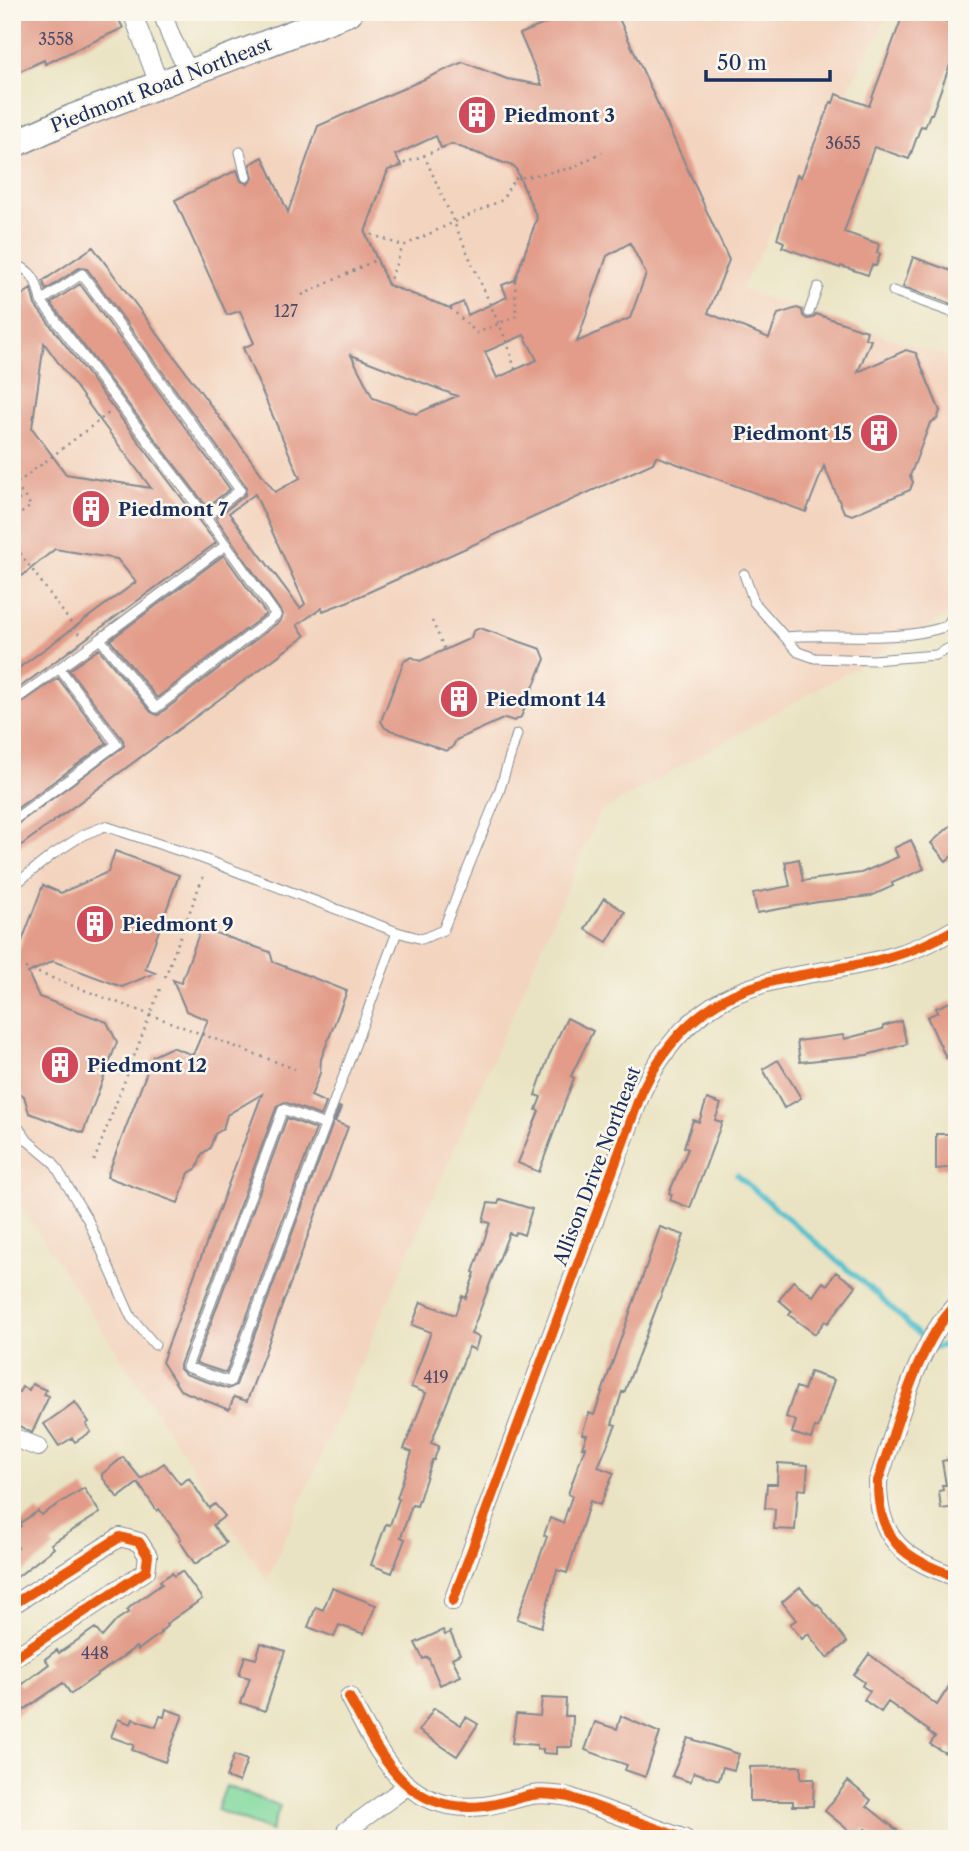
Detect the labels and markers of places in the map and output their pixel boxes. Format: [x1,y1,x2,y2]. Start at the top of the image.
building icon: Piedmont 3 [456,94,498,136]
place label: Piedmont 3 [504,104,615,127]
building icon: Piedmont 15 [858,412,900,454]
place label: Piedmont 15 [733,422,852,445]
building icon: Piedmont 7 [70,488,112,530]
place label: Piedmont 7 [118,498,228,521]
building icon: Piedmont 14 [438,678,480,720]
place label: Piedmont 14 [486,688,606,711]
building icon: Piedmont 9 [74,903,116,945]
place label: Piedmont 9 [122,913,234,936]
building icon: Piedmont 12 [39,1044,81,1086]
place label: Piedmont 12 [87,1054,207,1077]

